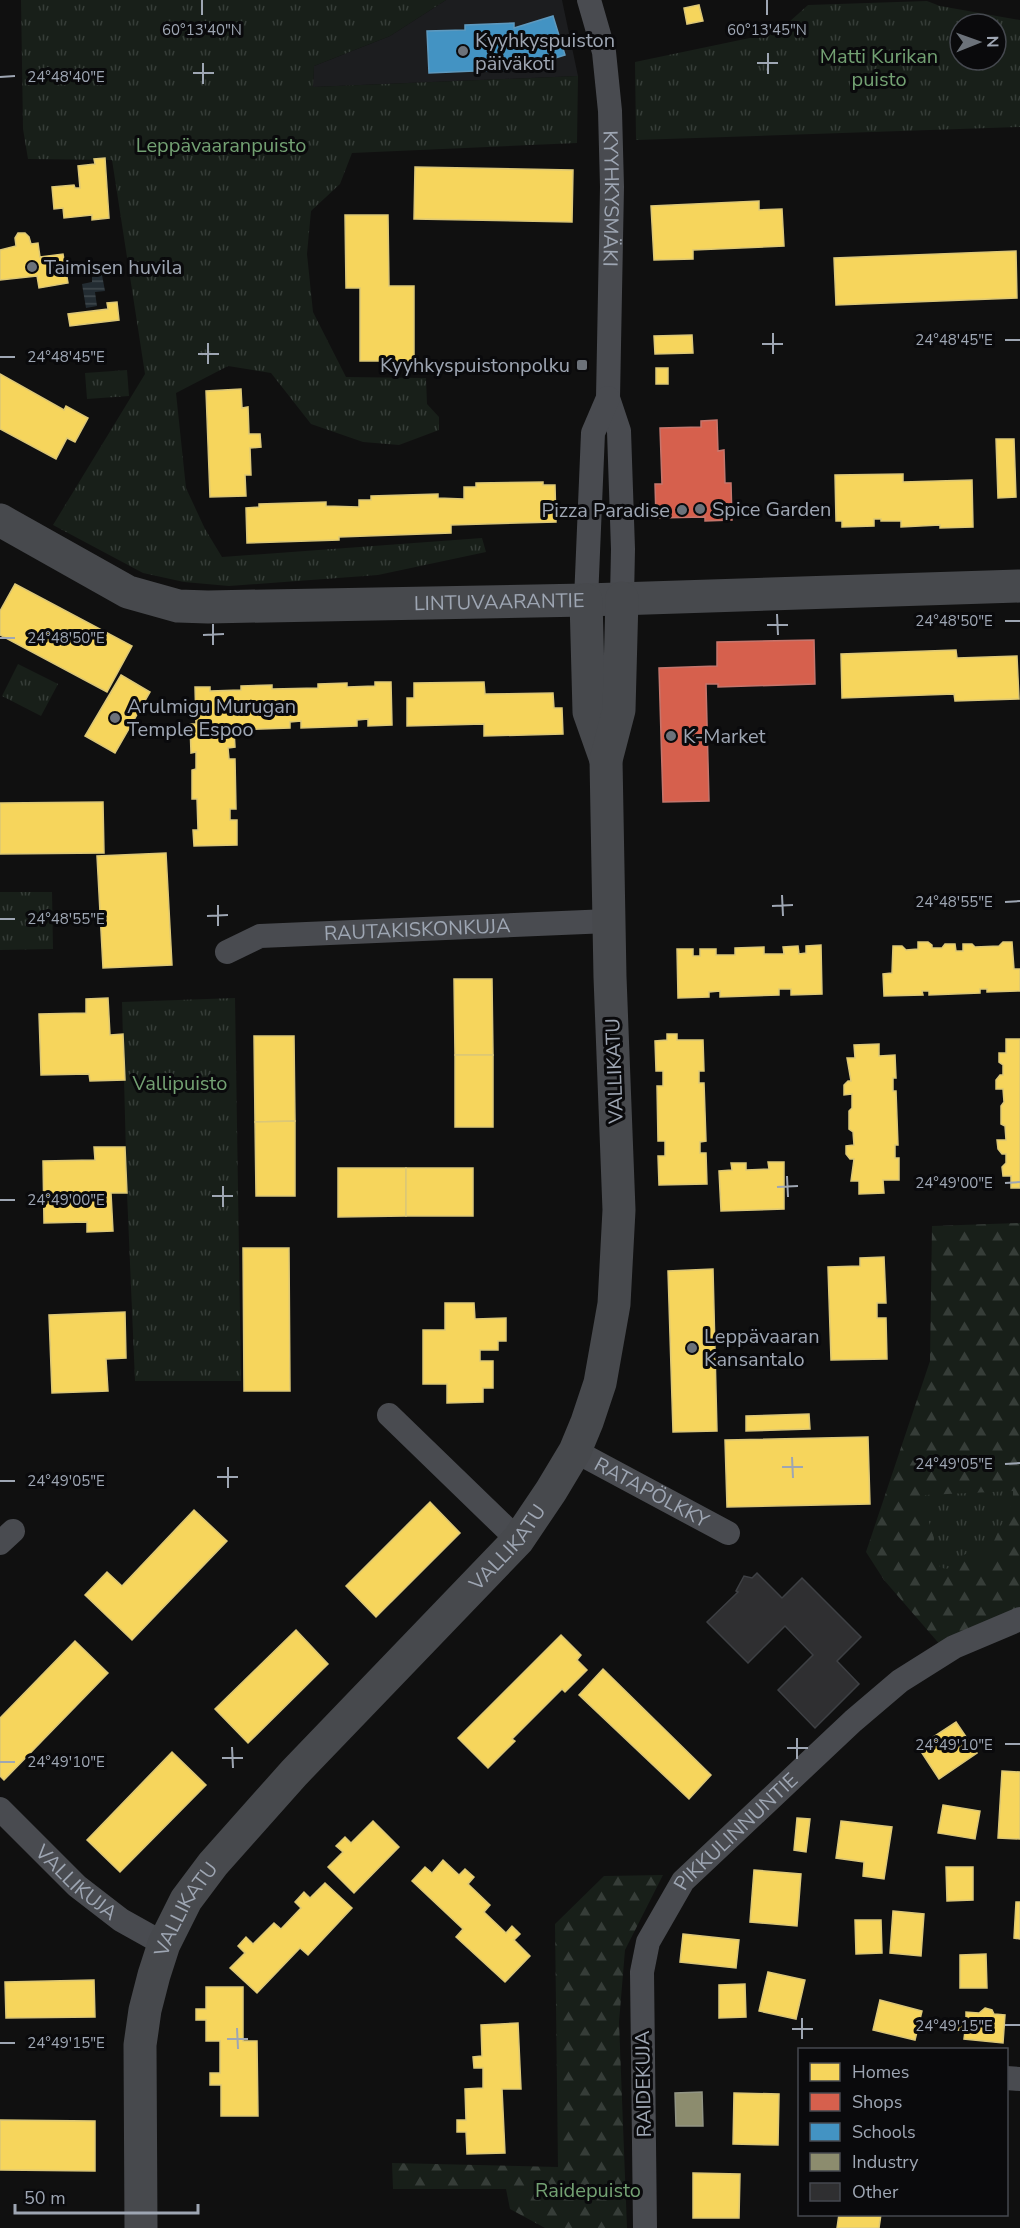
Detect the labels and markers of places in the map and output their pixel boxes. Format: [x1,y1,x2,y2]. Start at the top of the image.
place label: Kyyhkyspuiston päiväkoti [475,27,615,77]
marker: Kyyhkyspuiston päiväkoti [456,44,470,58]
place label: Taimisen huvila [44,254,182,281]
marker: Taimisen huvila [25,260,39,274]
place label: Kyyhkyspuistonpolku [380,352,570,379]
marker: Kyyhkyspuistonpolku [575,358,589,372]
place label: Spice Garden [712,496,831,523]
place label: Pizza Paradise [542,497,670,524]
marker: Spice Garden [693,502,707,516]
marker: Pizza Paradise [675,503,689,517]
place label: Arulmigu Murugan Temple Espoo [127,693,296,743]
marker: Arulmigu Murugan Temple Espoo [108,711,122,725]
place label: K-Market [683,723,767,750]
marker: K-Market [664,729,678,743]
place label: Leppävaaran Kansantalo [704,1323,820,1373]
marker: Leppävaaran Kansantalo [685,1341,699,1355]

